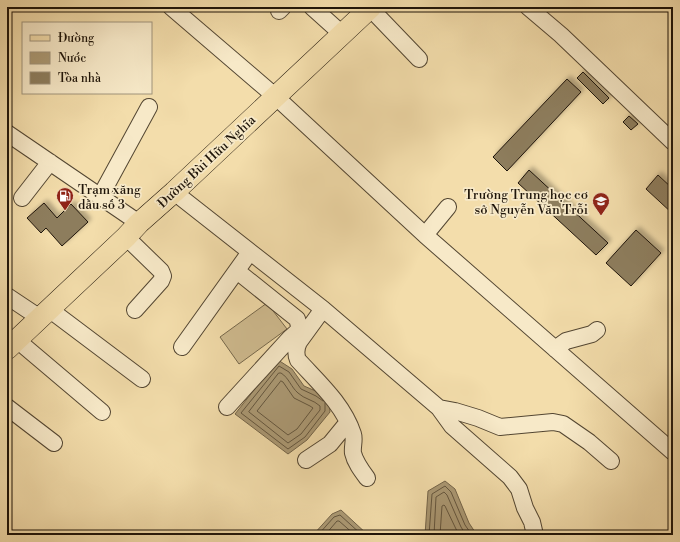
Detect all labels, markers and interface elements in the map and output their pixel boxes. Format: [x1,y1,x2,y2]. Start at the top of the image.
legend [22,22,152,94]
text: Đường [58,31,95,46]
text: Nước [58,51,86,66]
text: Tòa nhà [58,71,102,86]
street label: Đường Bùi Hữu Nghĩa [154,112,259,211]
place label: Trạm xăng dầu số 3 [78,182,141,213]
fuel station icon: Trạm xăng dầu số 3 [55,186,75,211]
place label: Trường Trung học cơ sở Nguyễn Văn Trỗi [464,187,588,218]
school or university icon: Trường Trung học cơ sở Nguyễn Văn Trỗi [591,191,611,216]

